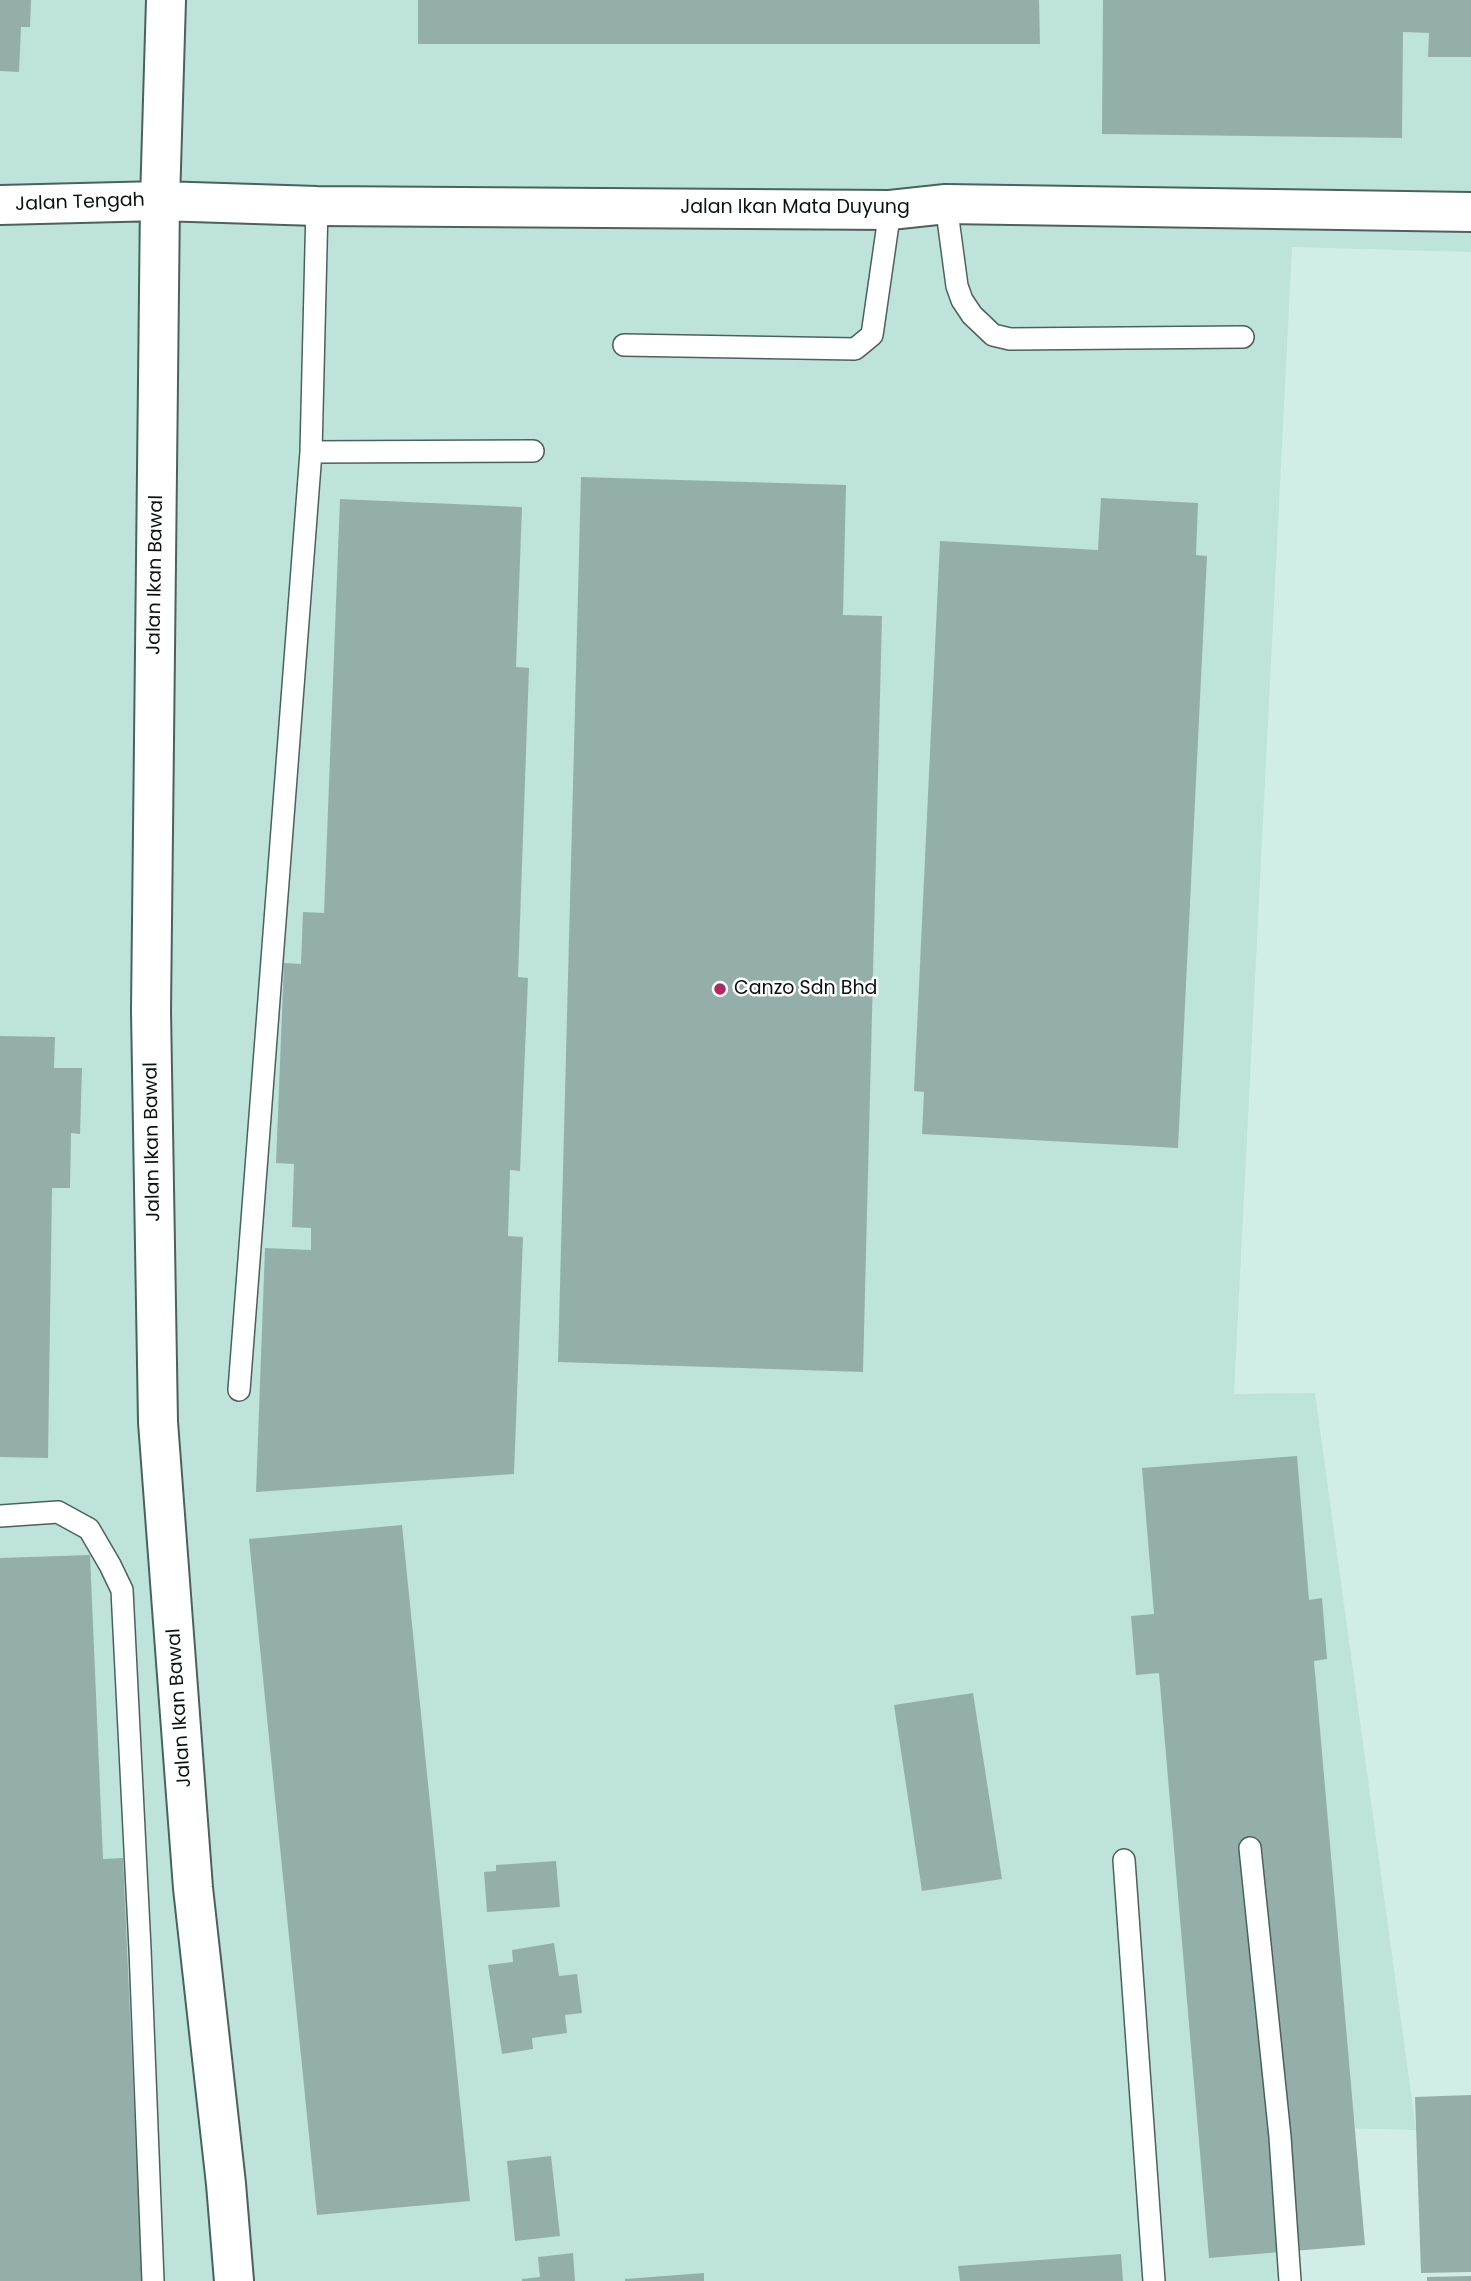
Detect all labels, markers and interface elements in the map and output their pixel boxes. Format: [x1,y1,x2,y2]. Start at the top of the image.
street label: Jalan Tengah [15,189,145,217]
street label: Jalan Ikan Mata Duyung [680,197,910,219]
street label: Jalan Ikan Bawal [143,495,169,655]
place label: Canzo Sdn Bhd [734,978,877,1000]
marker: Canzo Sdn Bhd [712,981,728,997]
street label: Jalan Ikan Bawal [140,1062,166,1222]
street label: Jalan Ikan Bawal [163,1628,197,1788]

